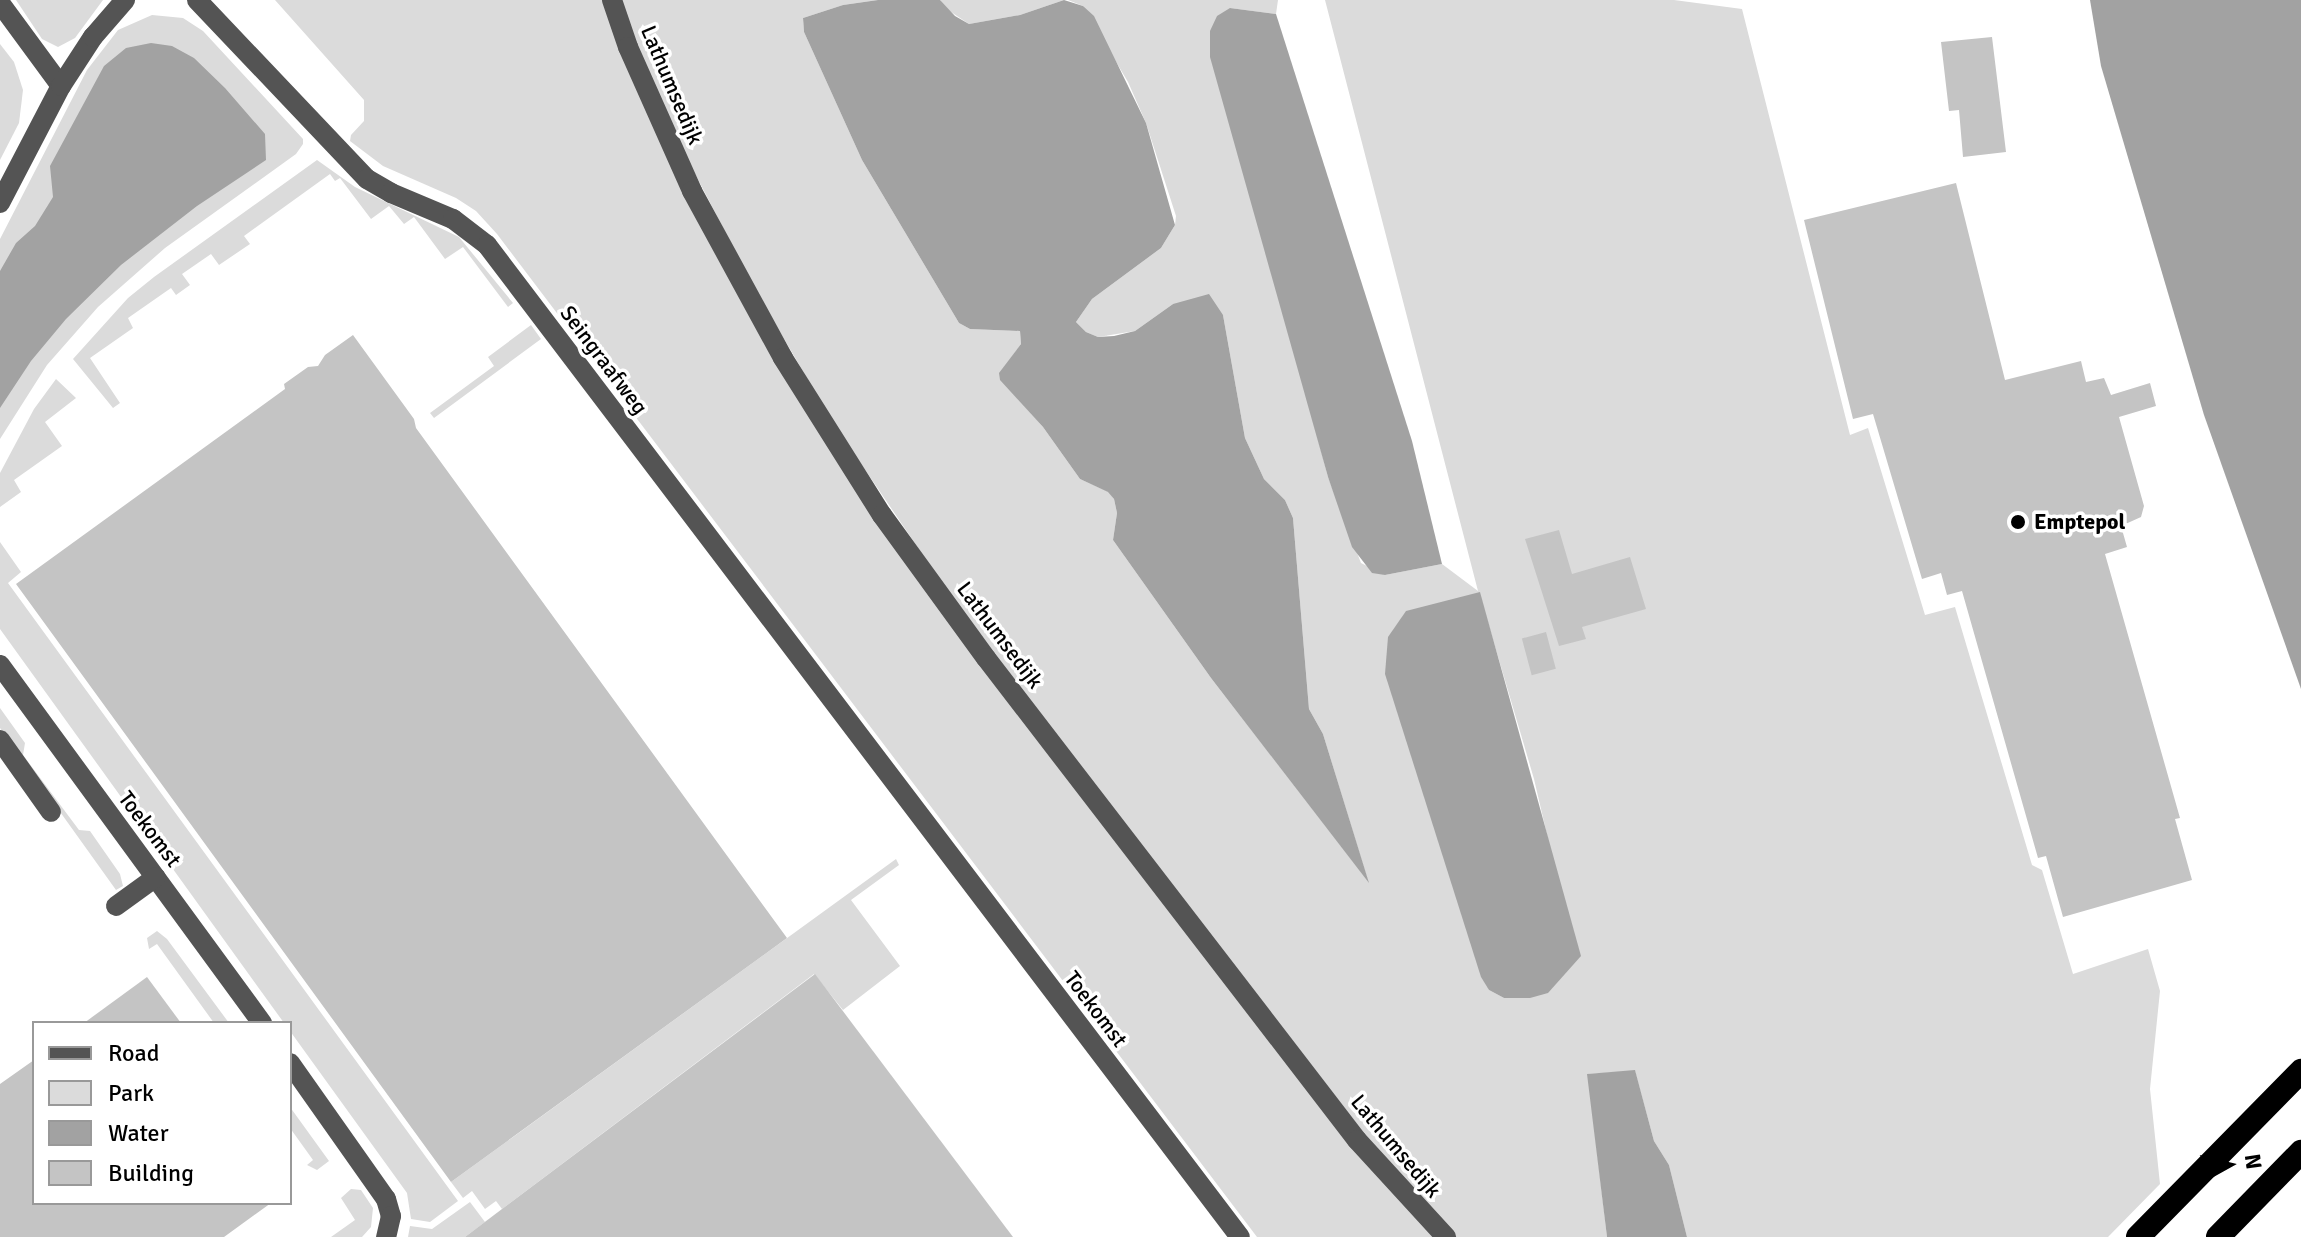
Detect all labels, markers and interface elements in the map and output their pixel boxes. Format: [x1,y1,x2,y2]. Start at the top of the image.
street label: Lathumsedijk [635,22,709,148]
street label: Seingraafweg [555,300,653,420]
place label: Emptepol [2034,509,2125,535]
marker: Emptepol [2009,513,2027,531]
street label: Lathumsedijk [951,576,1049,694]
street label: Toekomst [113,786,187,872]
street label: Toekomst [1059,966,1133,1052]
legend [32,1021,292,1205]
text: Road [108,1038,159,1068]
text: Park [108,1078,154,1108]
street label: Lathumsedijk [1345,1089,1447,1203]
text: Water [108,1118,168,1148]
north arrow [2189,1125,2269,1205]
text: N [2239,1152,2268,1171]
text: Building [108,1158,194,1188]

